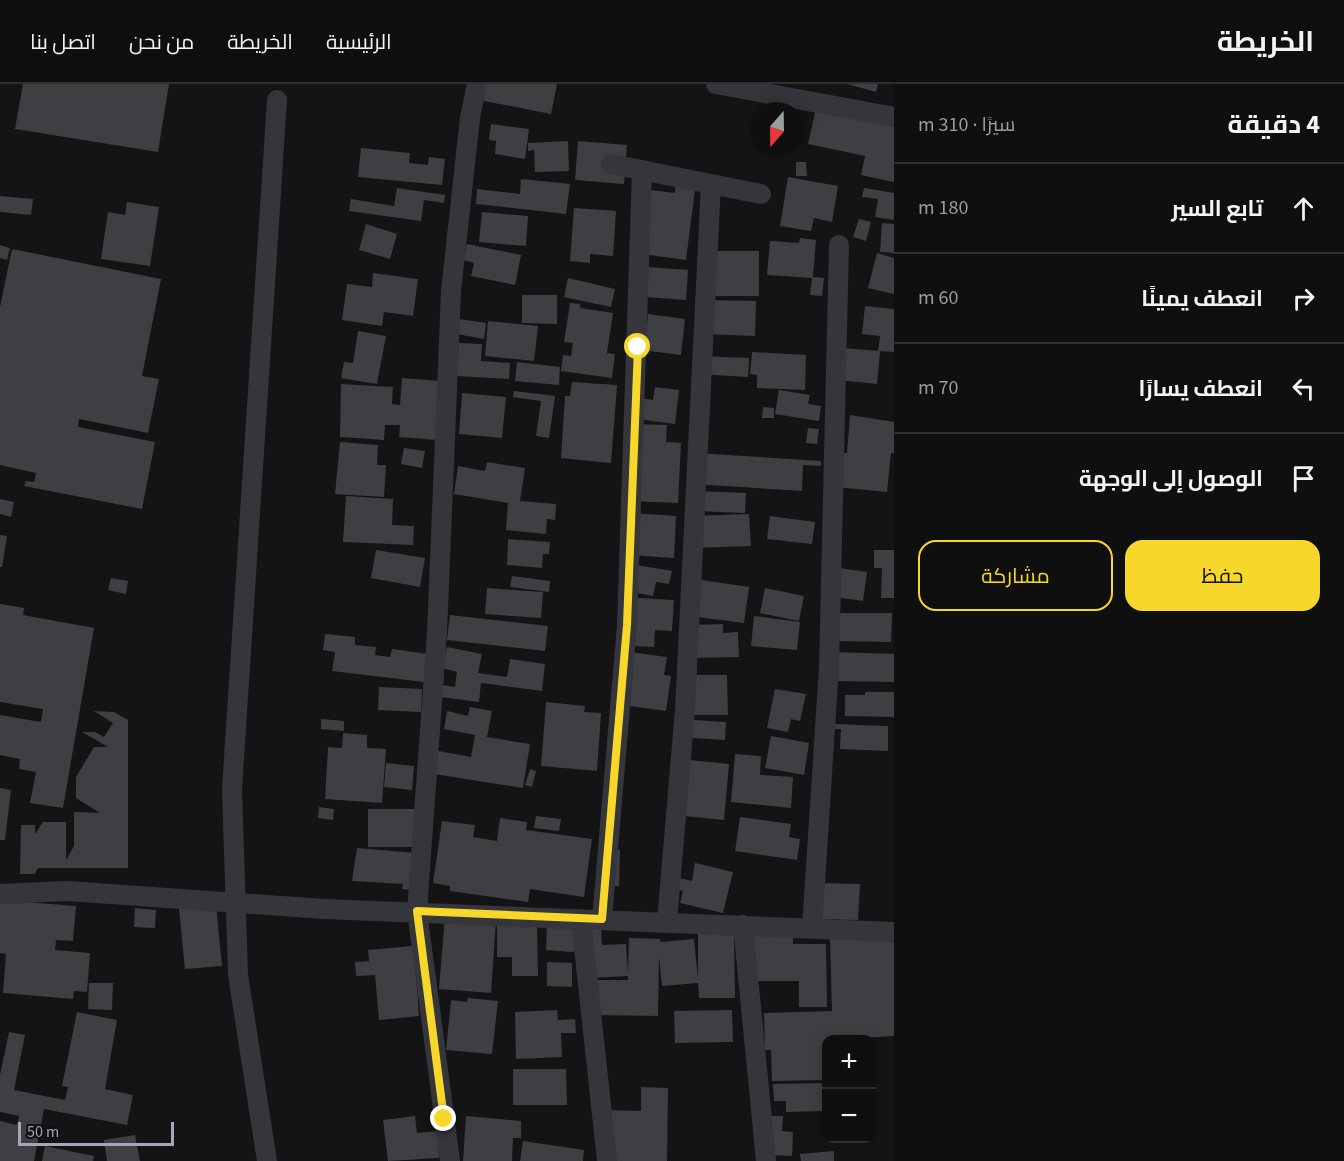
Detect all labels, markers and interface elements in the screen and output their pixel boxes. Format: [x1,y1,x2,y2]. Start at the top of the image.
text: الخريطة [1217,22,1314,62]
text: اتصل بنا [30,27,96,57]
text: من نحن [129,27,194,57]
text: الخريطة [227,27,293,57]
text: الرئيسية [326,27,392,57]
north arrow [750,102,804,156]
text: 4 دقيقة [1228,106,1320,143]
text: سيرًا · 310 m [918,111,1015,139]
icon: ahead [1287,192,1320,225]
text: تابع السير [1171,193,1263,225]
text: 180 m [918,194,968,222]
icon: right [1287,282,1320,315]
text: انعطف يمينًا [1141,283,1263,315]
text: 60 m [918,284,958,312]
route start [624,333,650,359]
icon: left [1287,372,1320,405]
text: انعطف يسارًا [1139,373,1263,405]
text: 70 m [918,374,958,402]
icon: arrive [1287,462,1320,495]
text: الوصول إلى الوجهة [1079,463,1263,495]
button: مشاركة [918,540,1113,611]
button: حفظ [1125,540,1320,611]
map controls [822,1035,876,1143]
button: + [822,1035,876,1089]
button: − [822,1089,876,1143]
route end [430,1105,456,1131]
scale bar [18,1119,174,1146]
text: 50 m [27,1121,59,1143]

